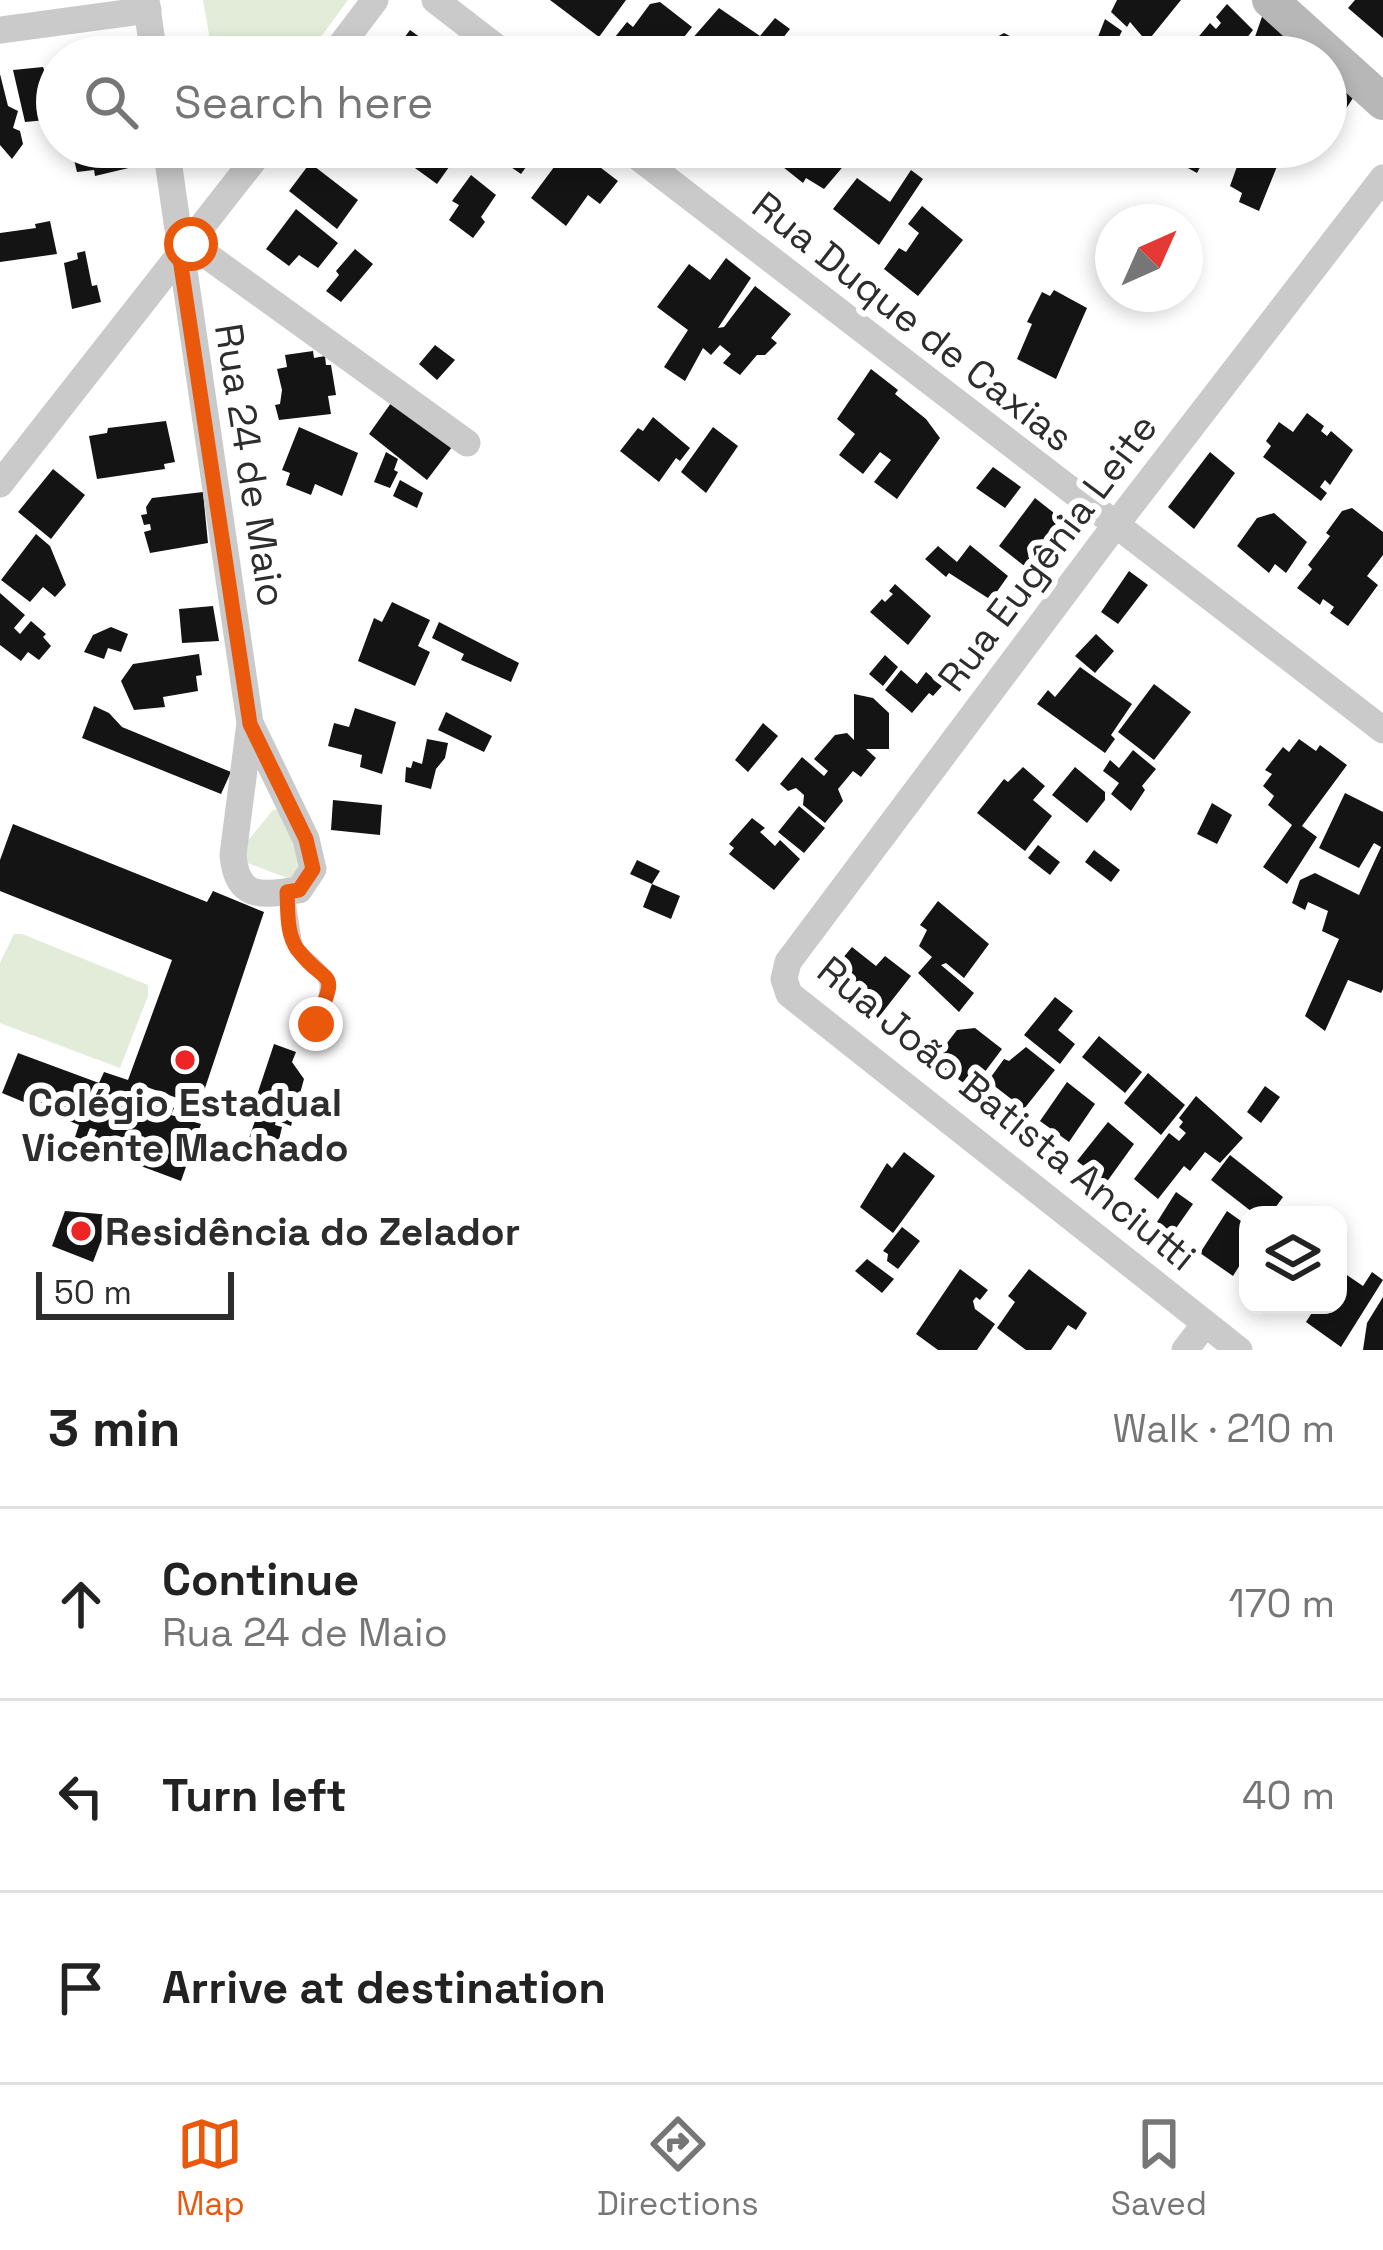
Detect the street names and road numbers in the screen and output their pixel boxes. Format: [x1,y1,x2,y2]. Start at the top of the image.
street label: Rua Duque de Caxias [742,181,1083,462]
street label: Rua 24 de Maio [204,320,297,610]
street label: Rua Eugênia Leite [927,404,1168,701]
street label: Rua João Batista Anciutti [808,946,1206,1281]

